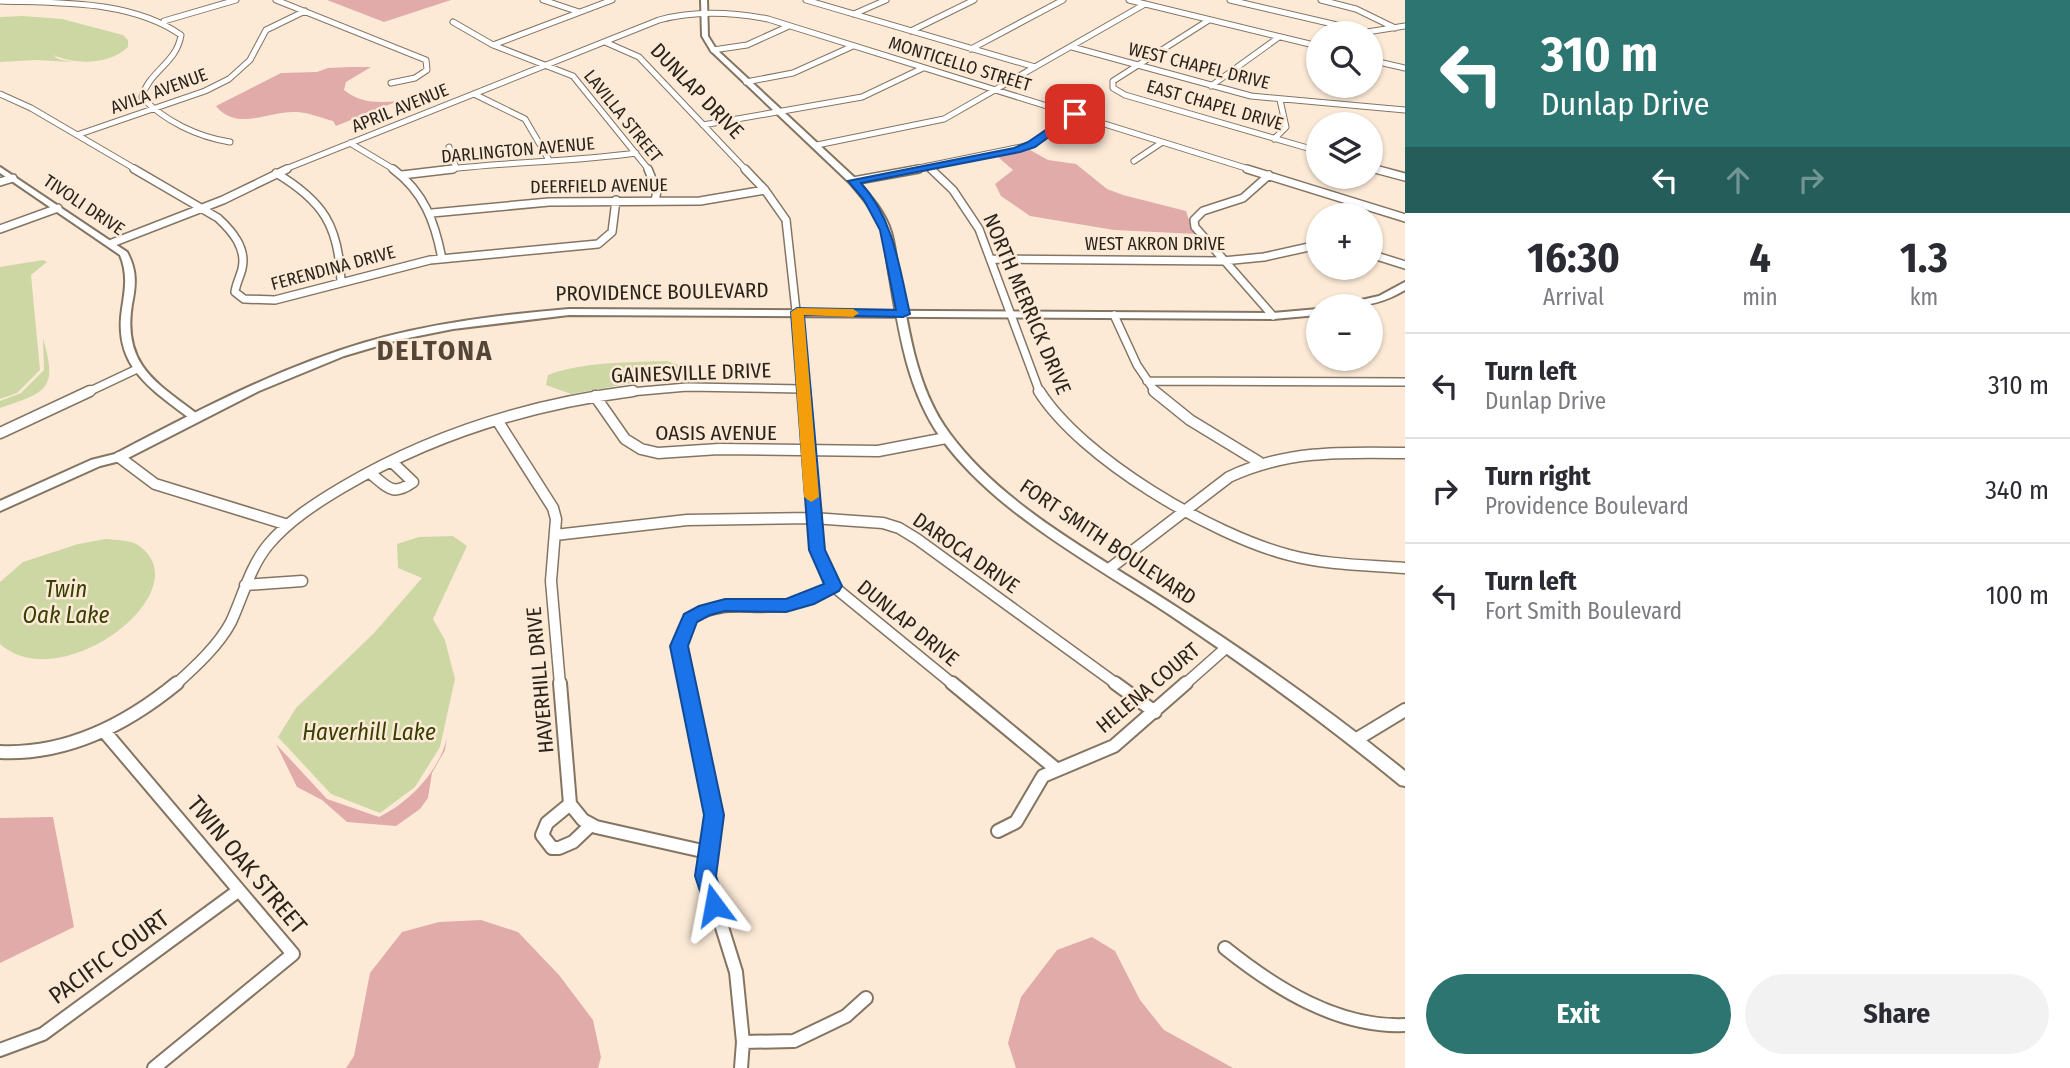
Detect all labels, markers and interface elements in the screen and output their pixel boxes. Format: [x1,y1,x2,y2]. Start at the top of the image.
map controls [1306,21,1383,371]
button: search [1306,21,1383,98]
text: 310 m [1541,25,1658,84]
icon: left [1426,28,1517,119]
street label: MONTICELLO STREET [886,32,1035,96]
street label: DUNLAP DRIVE [645,38,749,144]
street label: WEST CHAPEL DRIVE [1126,38,1272,94]
street label: AVILA AVENUE [108,63,210,119]
street label: LAVILLA STREET [579,65,667,167]
street label: EAST CHAPEL DRIVE [1144,75,1286,135]
street label: APRIL AVENUE [348,79,452,137]
pin [1045,84,1105,144]
text: Dunlap Drive [1541,85,1709,123]
icon: arrive [1056,95,1094,133]
button: layers [1306,112,1383,189]
street label: DARLINGTON AVENUE [440,132,596,168]
icon: left [1646,161,1684,199]
icon: ahead [1719,161,1757,199]
icon: right [1792,161,1830,199]
street label: TIVOLI DRIVE [39,170,129,240]
street label: DEERFIELD AVENUE [530,174,668,198]
button: + [1306,203,1383,280]
street label: NORTH MERRICK DRIVE [977,210,1077,398]
street label: WEST AKRON DRIVE [1085,233,1225,255]
text: 16:30 [1527,233,1620,283]
text: 4 [1749,233,1771,283]
text: 1.3 [1900,233,1948,283]
street label: FERENDINA DRIVE [268,241,398,295]
street label: PROVIDENCE BOULEVARD [555,277,769,307]
text: Arrival [1543,283,1604,311]
text: min [1742,283,1778,311]
text: km [1910,283,1938,311]
button: − [1306,294,1383,371]
district label: DELTONA [377,334,493,367]
text: Turn left [1485,356,1577,387]
street label: GAINESVILLE DRIVE [610,357,772,389]
icon: left [1426,367,1464,405]
text: 310 m [1988,370,2049,401]
text: Dunlap Drive [1485,387,1606,415]
street label: OASIS AVENUE [655,420,777,446]
text: Turn right [1485,461,1591,492]
icon: right [1426,472,1464,510]
street label: FORT SMITH BOULEVARD [1015,473,1201,611]
text: 340 m [1985,475,2049,506]
text: Providence Boulevard [1485,492,1689,520]
street label: DAROCA DRIVE [908,507,1024,599]
text: Turn left [1485,566,1577,597]
street label: DUNLAP DRIVE [852,574,964,672]
water label: Twin Oak Lake [23,575,109,629]
icon: left [1426,577,1464,615]
text: 100 m [1986,580,2049,611]
text: Fort Smith Boulevard [1485,597,1682,625]
street label: HAVERHILL DRIVE [521,606,559,754]
street label: HELENA COURT [1091,637,1205,739]
water label: Haverhill Lake [302,718,436,746]
street label: TWIN OAK STREET [181,791,313,939]
position arrow [677,868,751,942]
street label: PACIFIC COURT [44,904,174,1010]
button: Exit [1426,974,1731,1054]
button: Share [1745,974,2049,1054]

